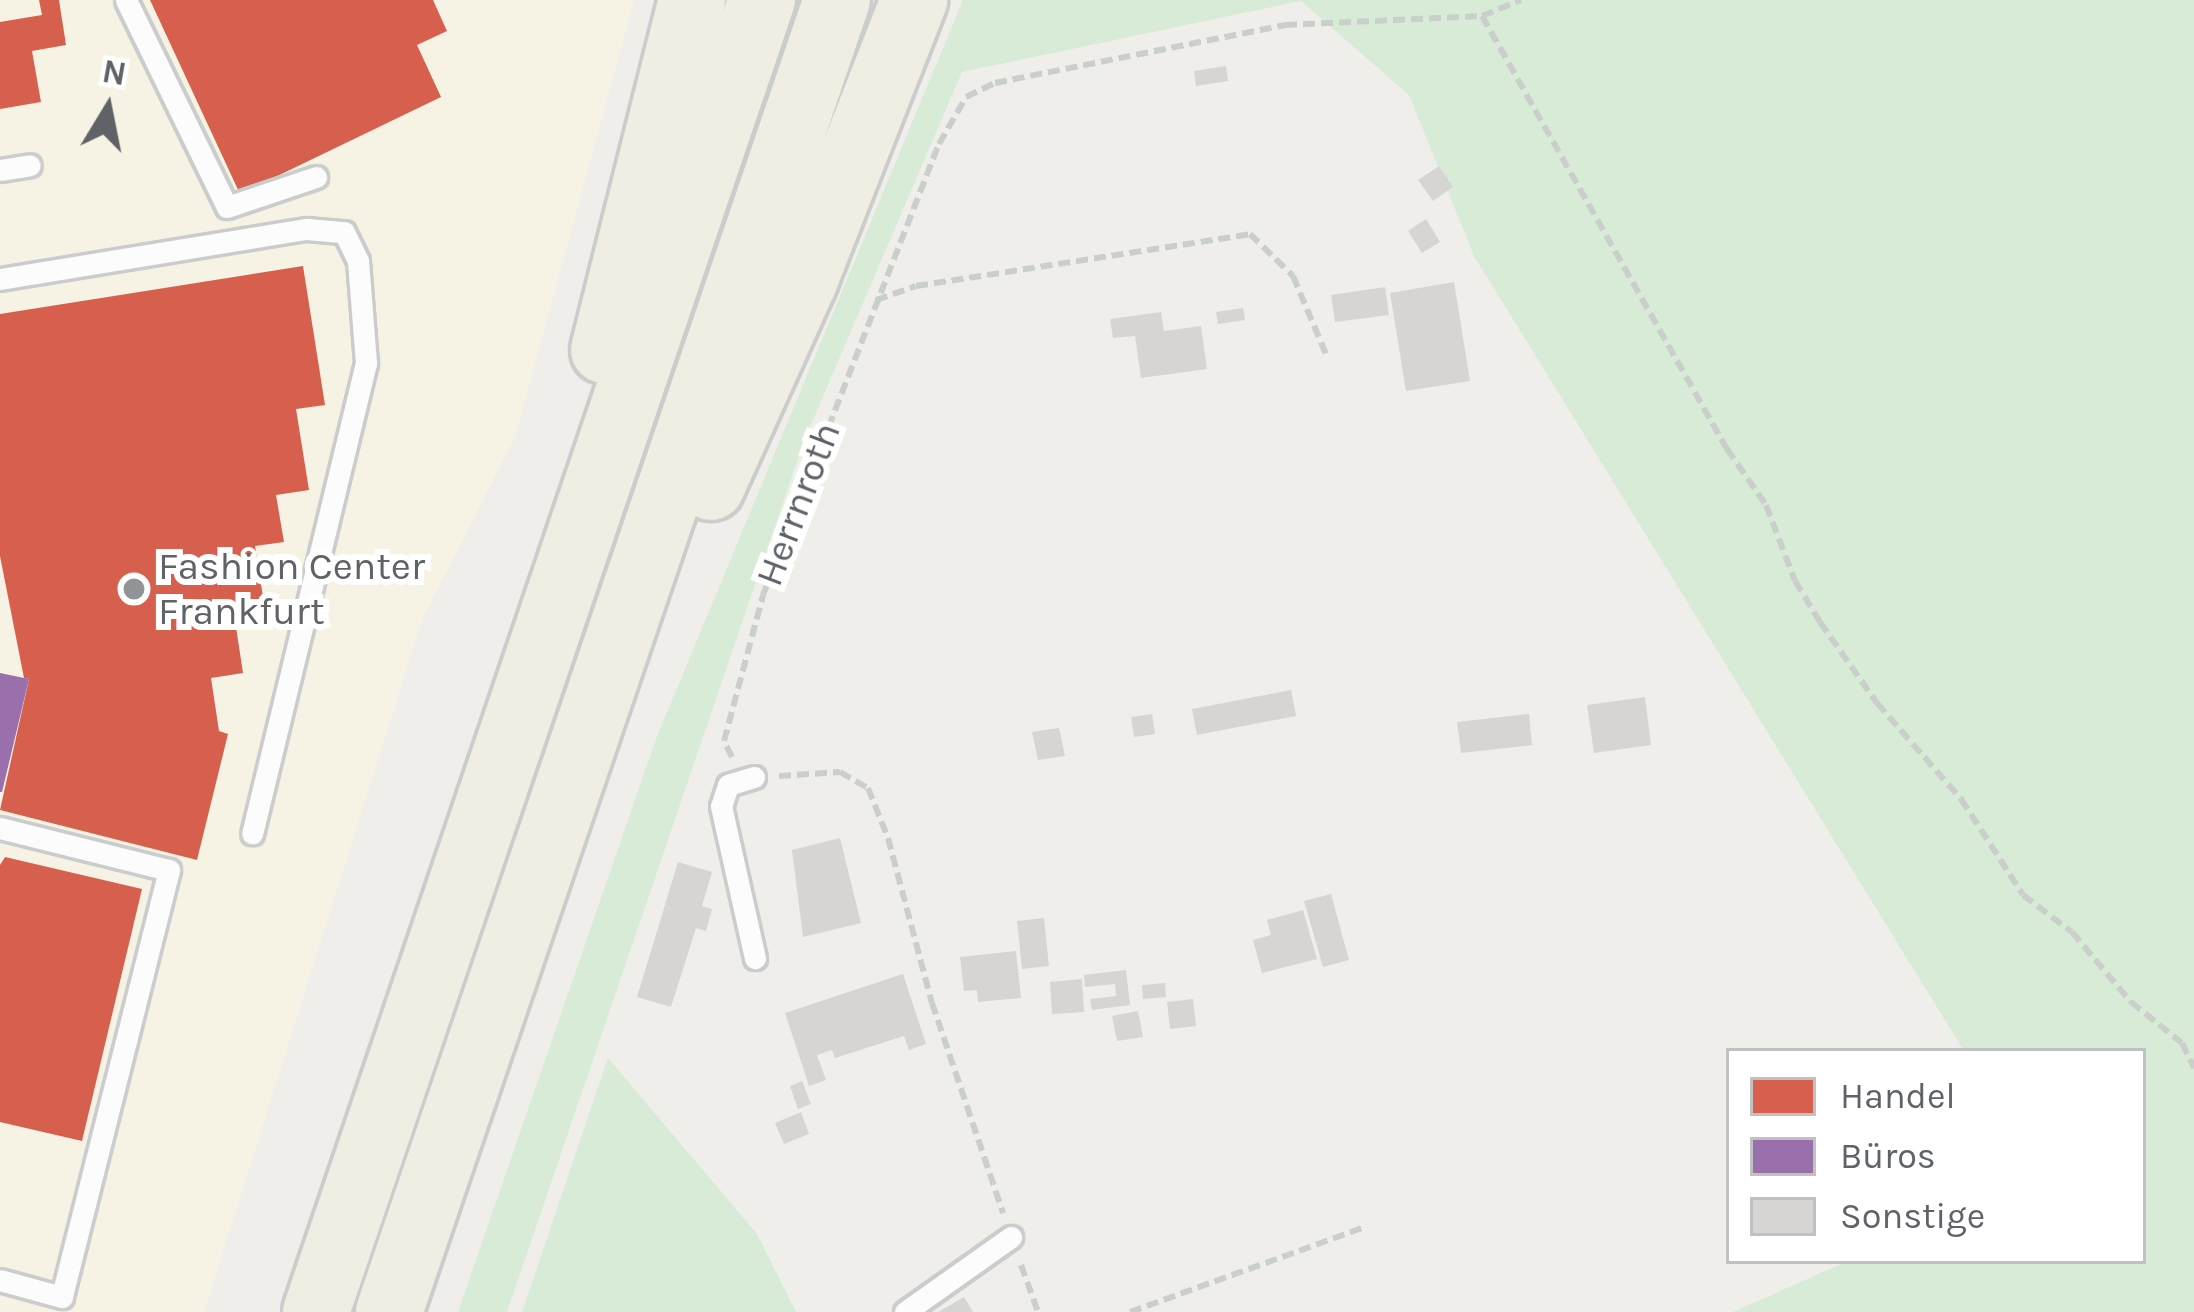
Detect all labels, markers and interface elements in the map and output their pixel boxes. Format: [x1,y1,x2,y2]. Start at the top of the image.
north arrow [48,48,168,168]
text: N [99,52,129,93]
street label: Herrnroth [745,416,851,592]
place label: Fashion Center Frankfurt [158,544,425,635]
marker: Fashion Center Frankfurt [121,576,147,602]
legend [1726,1048,2146,1264]
text: Handel [1840,1075,1956,1117]
text: Büros [1840,1135,1936,1177]
text: Sonstige [1840,1195,1985,1237]

